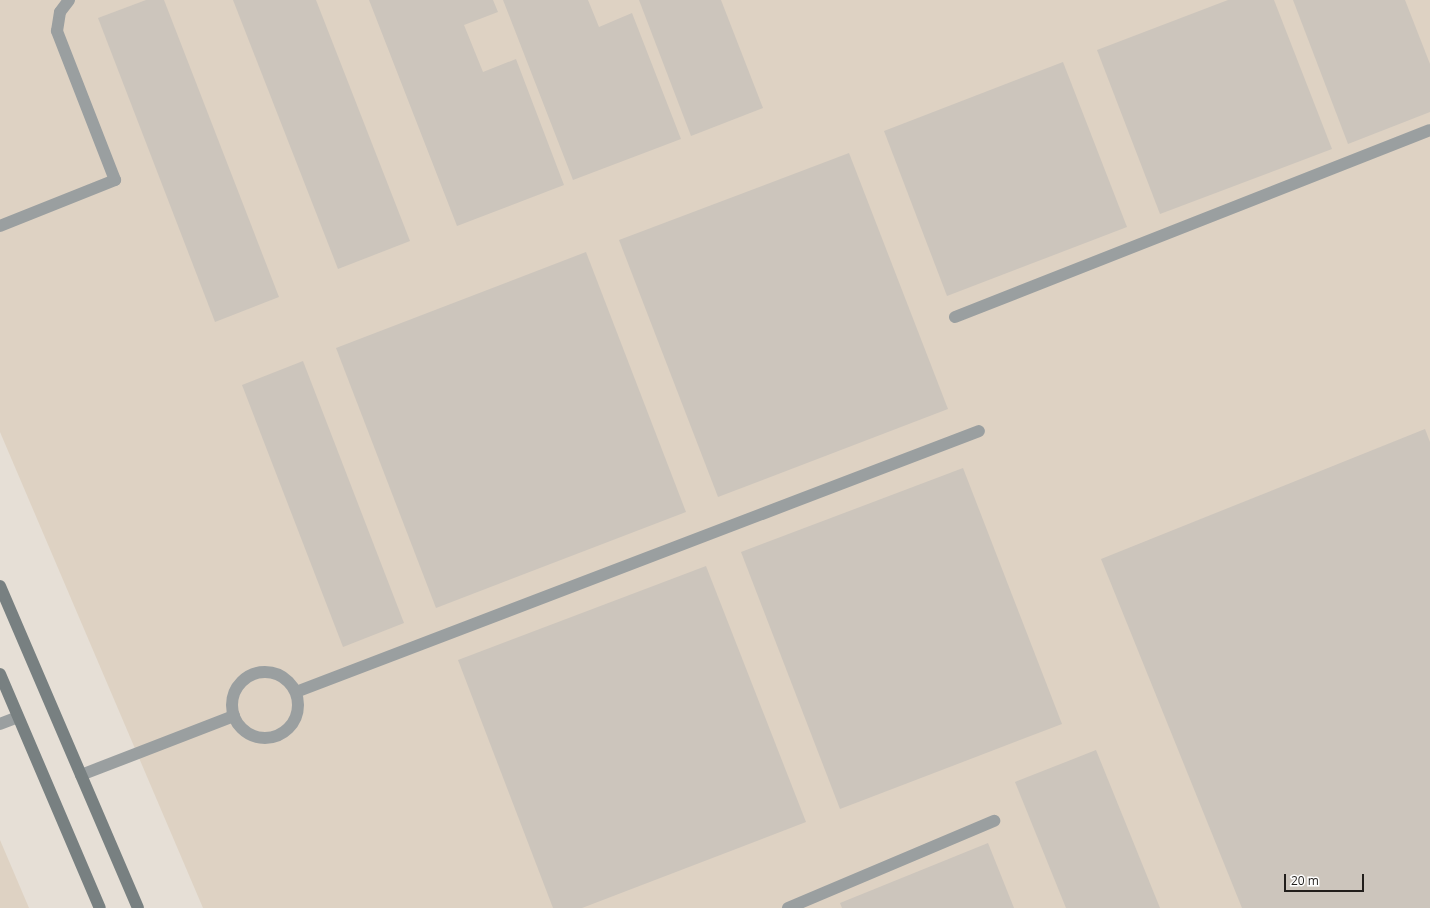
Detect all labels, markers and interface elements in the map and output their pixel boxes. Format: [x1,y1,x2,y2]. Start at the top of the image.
scale bar [1286,866,1366,892]
text: 20 m [1291,872,1319,889]

